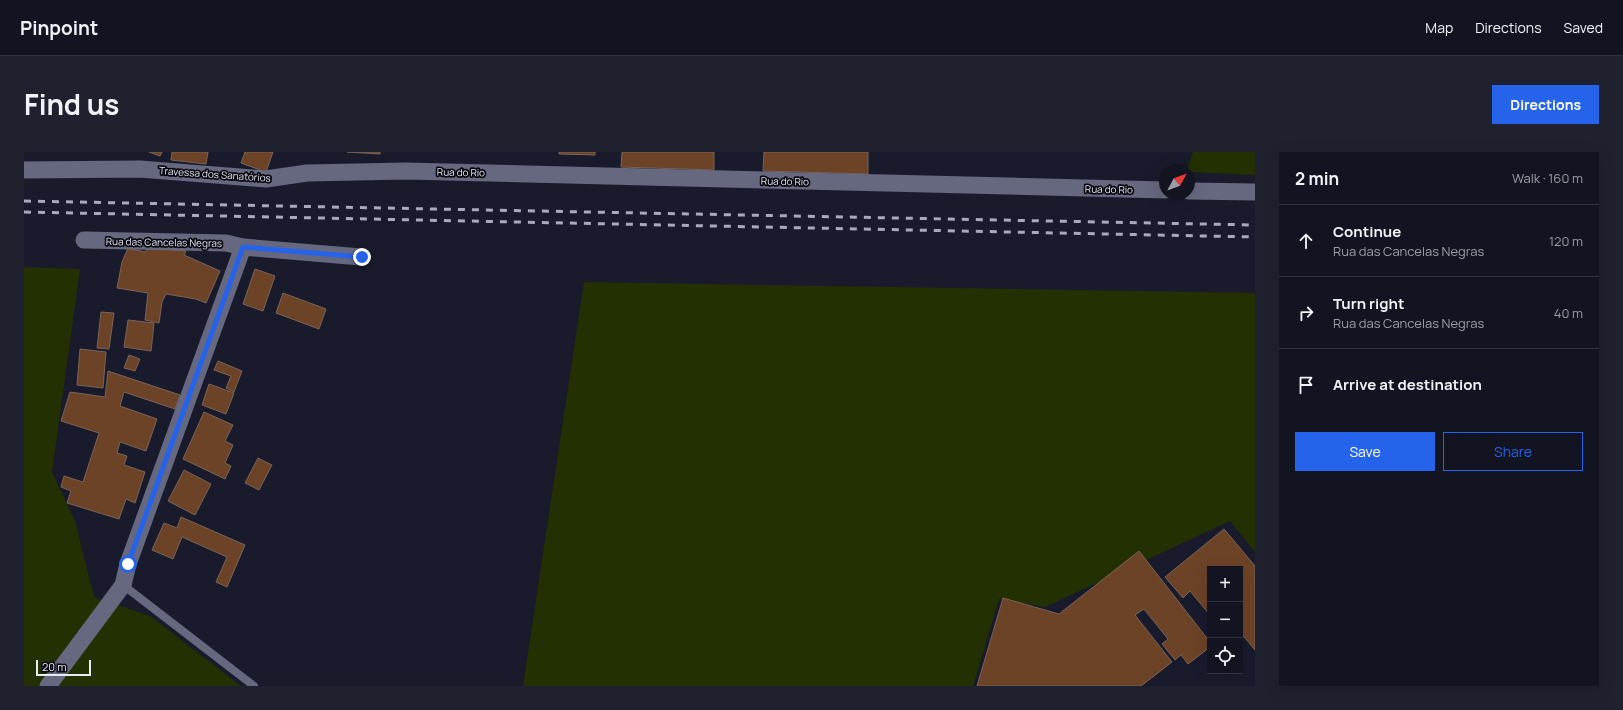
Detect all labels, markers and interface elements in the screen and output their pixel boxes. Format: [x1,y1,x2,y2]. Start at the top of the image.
text: Pinpoint [20,15,98,41]
text: Map [1425,18,1453,37]
text: Directions [1475,18,1542,37]
text: Saved [1564,18,1603,37]
text: Find us [24,85,119,123]
button: Directions [1492,85,1599,124]
street label: Travessa dos Sanatórios [159,163,271,185]
north arrow [1159,164,1195,200]
street label: Rua do Rio [437,165,485,179]
text: 2 min [1295,167,1339,190]
text: Walk · 160 m [1512,169,1583,187]
street label: Rua do Rio [761,174,809,188]
street label: Rua do Rio [1085,182,1133,196]
text: Continue [1333,221,1401,242]
icon: ahead [1295,230,1317,252]
text: 120 m [1549,232,1583,250]
street label: Rua das Cancelas Negras [106,234,222,250]
text: Rua das Cancelas Negras [1333,242,1484,260]
route end [353,248,371,266]
text: Turn right [1333,293,1404,314]
icon: right [1295,302,1317,324]
text: 40 m [1554,304,1583,322]
text: Rua das Cancelas Negras [1333,314,1484,332]
icon: arrive [1295,374,1317,396]
text: Arrive at destination [1333,374,1482,395]
button: Save [1295,432,1435,471]
button: Share [1443,432,1583,471]
route start [119,555,137,573]
map controls [1207,566,1243,674]
button: + [1207,566,1243,602]
button: − [1207,602,1243,638]
button: locate [1207,638,1243,674]
scale bar [36,658,91,677]
text: 20 m [42,659,67,674]

